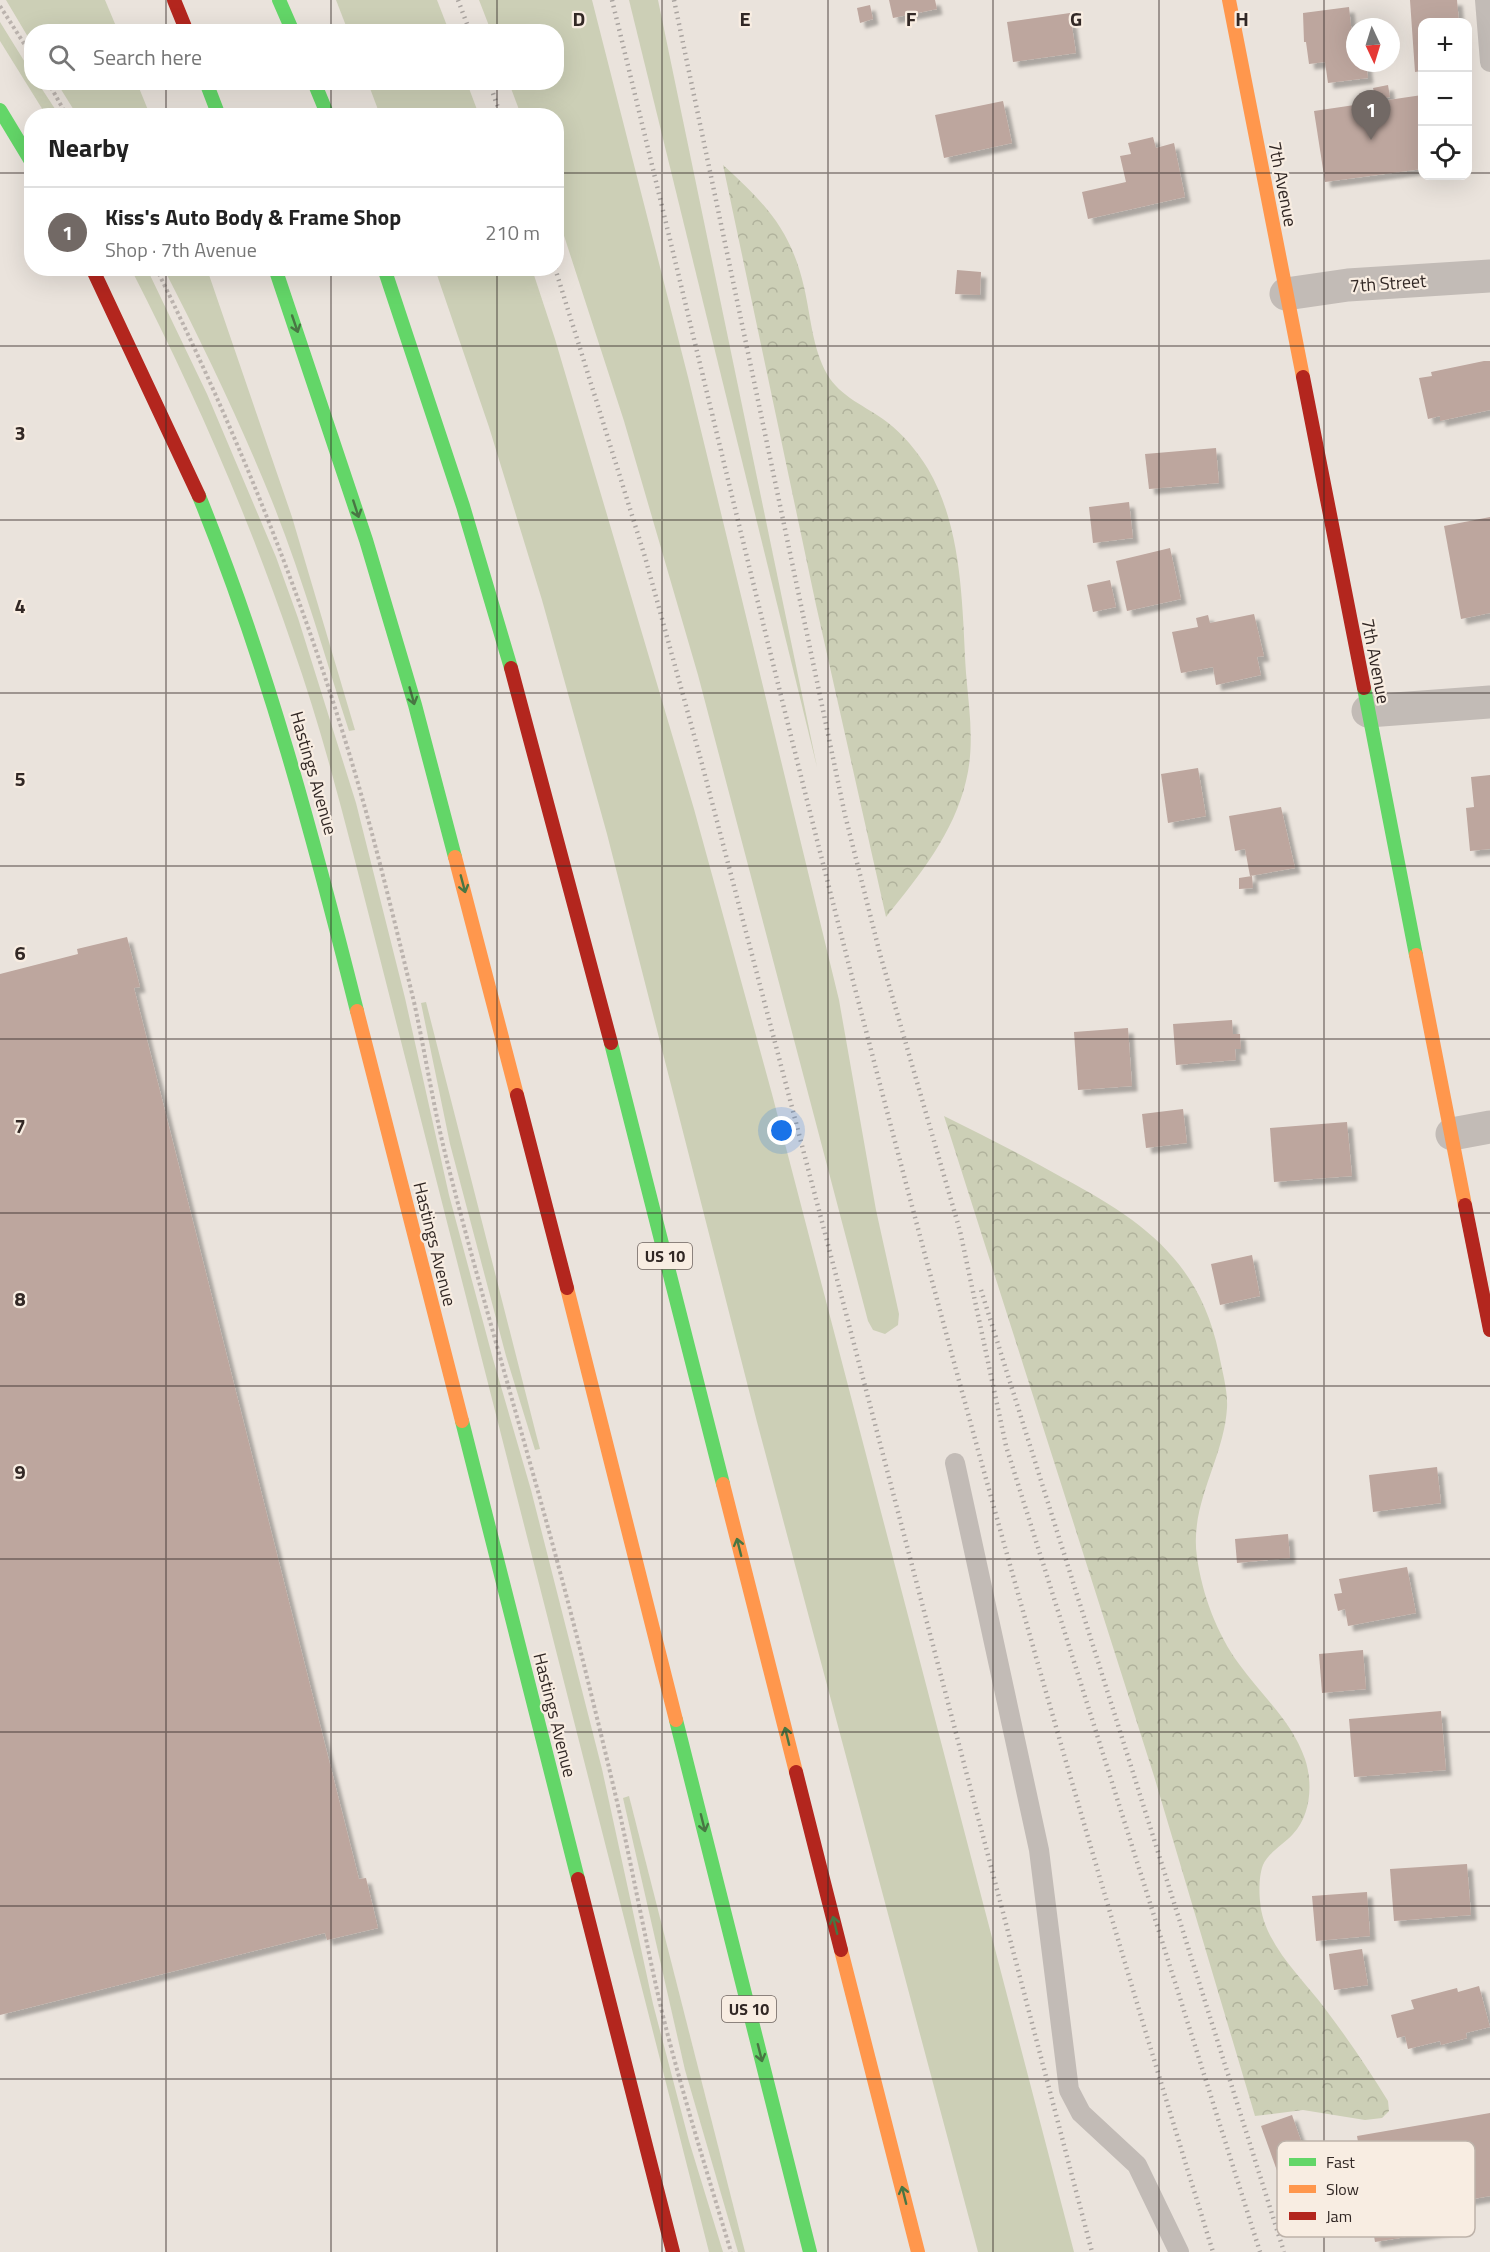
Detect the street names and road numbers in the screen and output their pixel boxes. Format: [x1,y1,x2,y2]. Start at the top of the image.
street label: 7th Avenue [1262,139,1304,229]
street label: 7th Street [1349,267,1428,299]
street label: 7th Avenue [1355,616,1397,706]
street label: Hastings Avenue [283,708,345,838]
street label: Hastings Avenue [406,1179,464,1309]
road number: US 10 [638,1243,692,1269]
street label: Hastings Avenue [526,1650,584,1780]
road number: US 10 [722,1996,776,2022]

